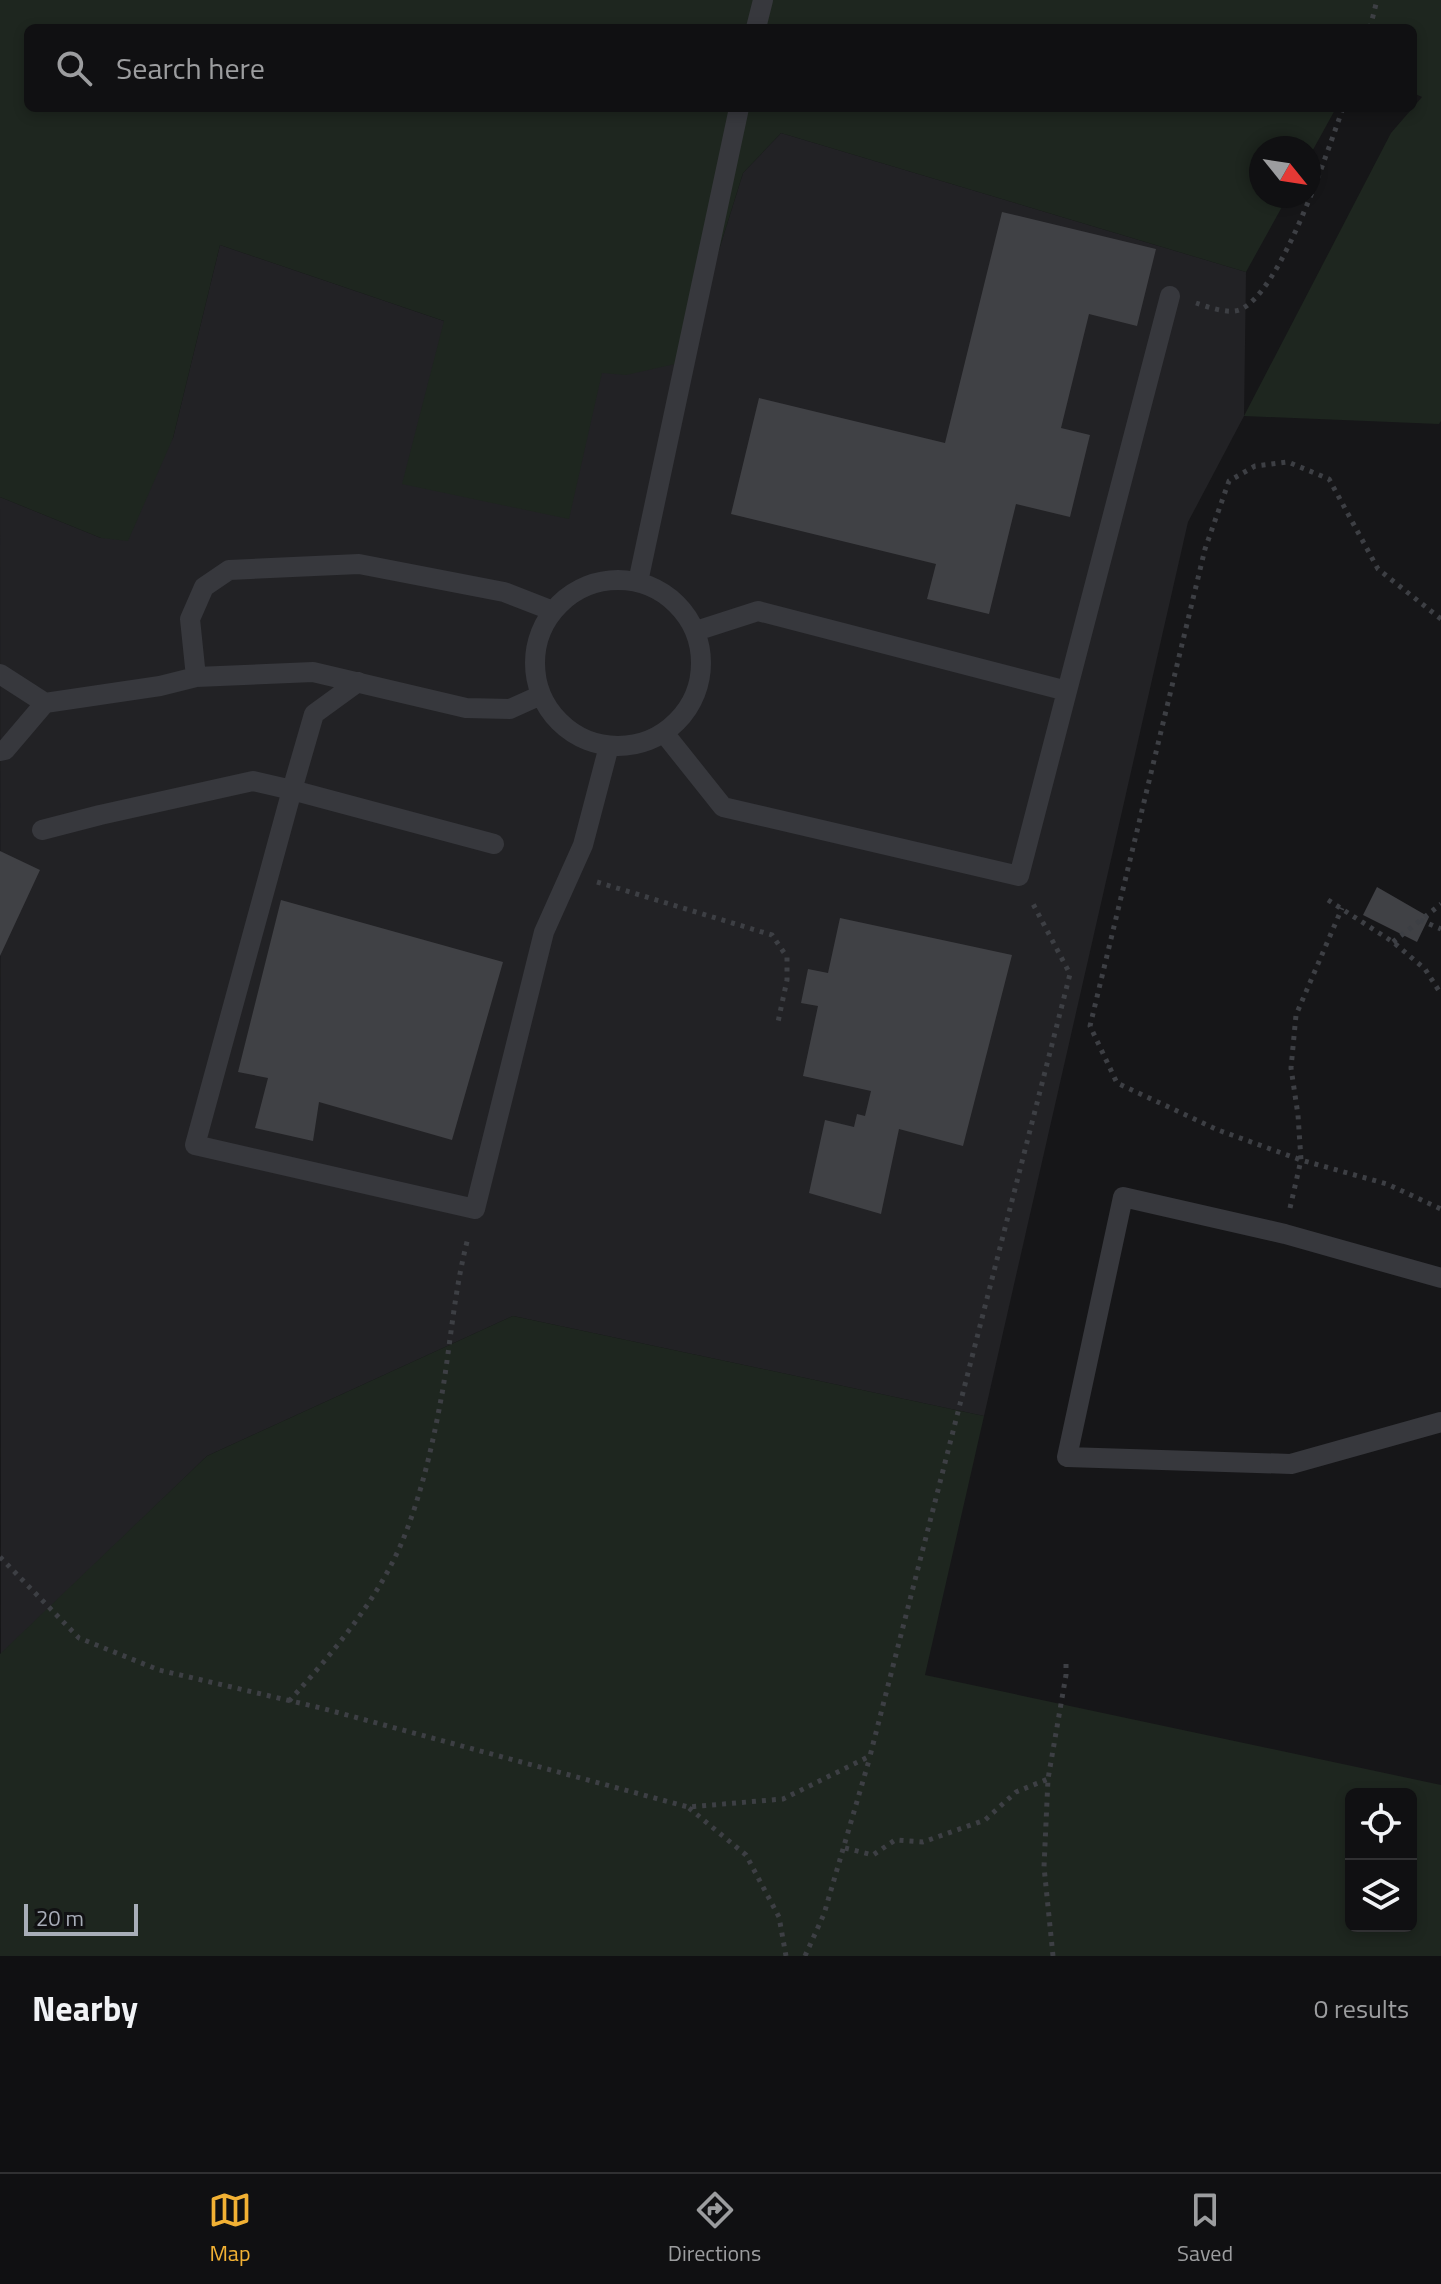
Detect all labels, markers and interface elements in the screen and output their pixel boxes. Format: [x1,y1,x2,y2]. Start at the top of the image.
search box [24,24,1417,112]
text: Search here [116,45,265,91]
icon: search [52,46,96,90]
north arrow [1249,136,1321,208]
map controls [1345,1788,1417,1932]
button: locate [1345,1788,1417,1860]
button: layers [1345,1860,1417,1932]
scale bar [24,1900,138,1936]
text: 20 m [36,1901,84,1935]
text: Nearby [32,1982,138,2034]
text: 0 results [1314,1989,1409,2028]
tab: Map [208,2188,252,2270]
tab: Directions [668,2188,761,2270]
tab: Saved [1177,2188,1233,2270]

